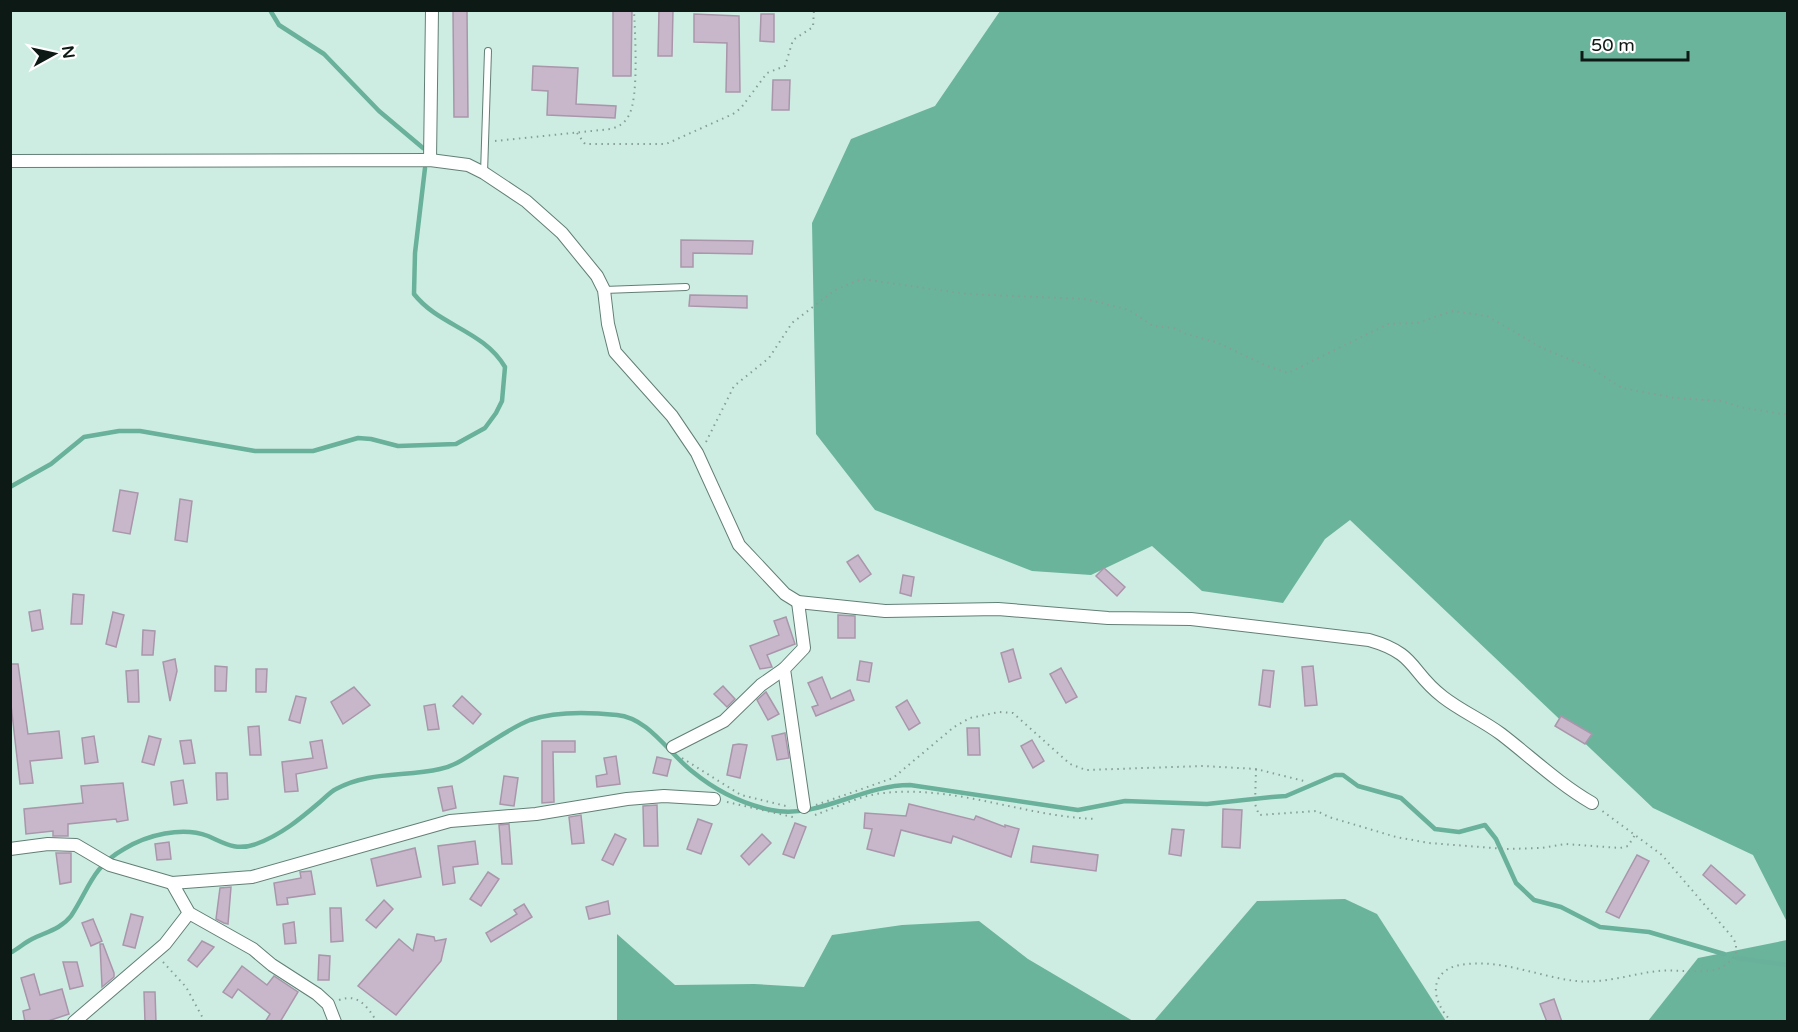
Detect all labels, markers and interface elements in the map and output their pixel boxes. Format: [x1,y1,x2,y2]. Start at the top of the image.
north arrow [24,24,84,84]
scale bar [1582,24,1688,62]
text: 50 m [1591,34,1635,56]
text: N [57,44,79,60]

